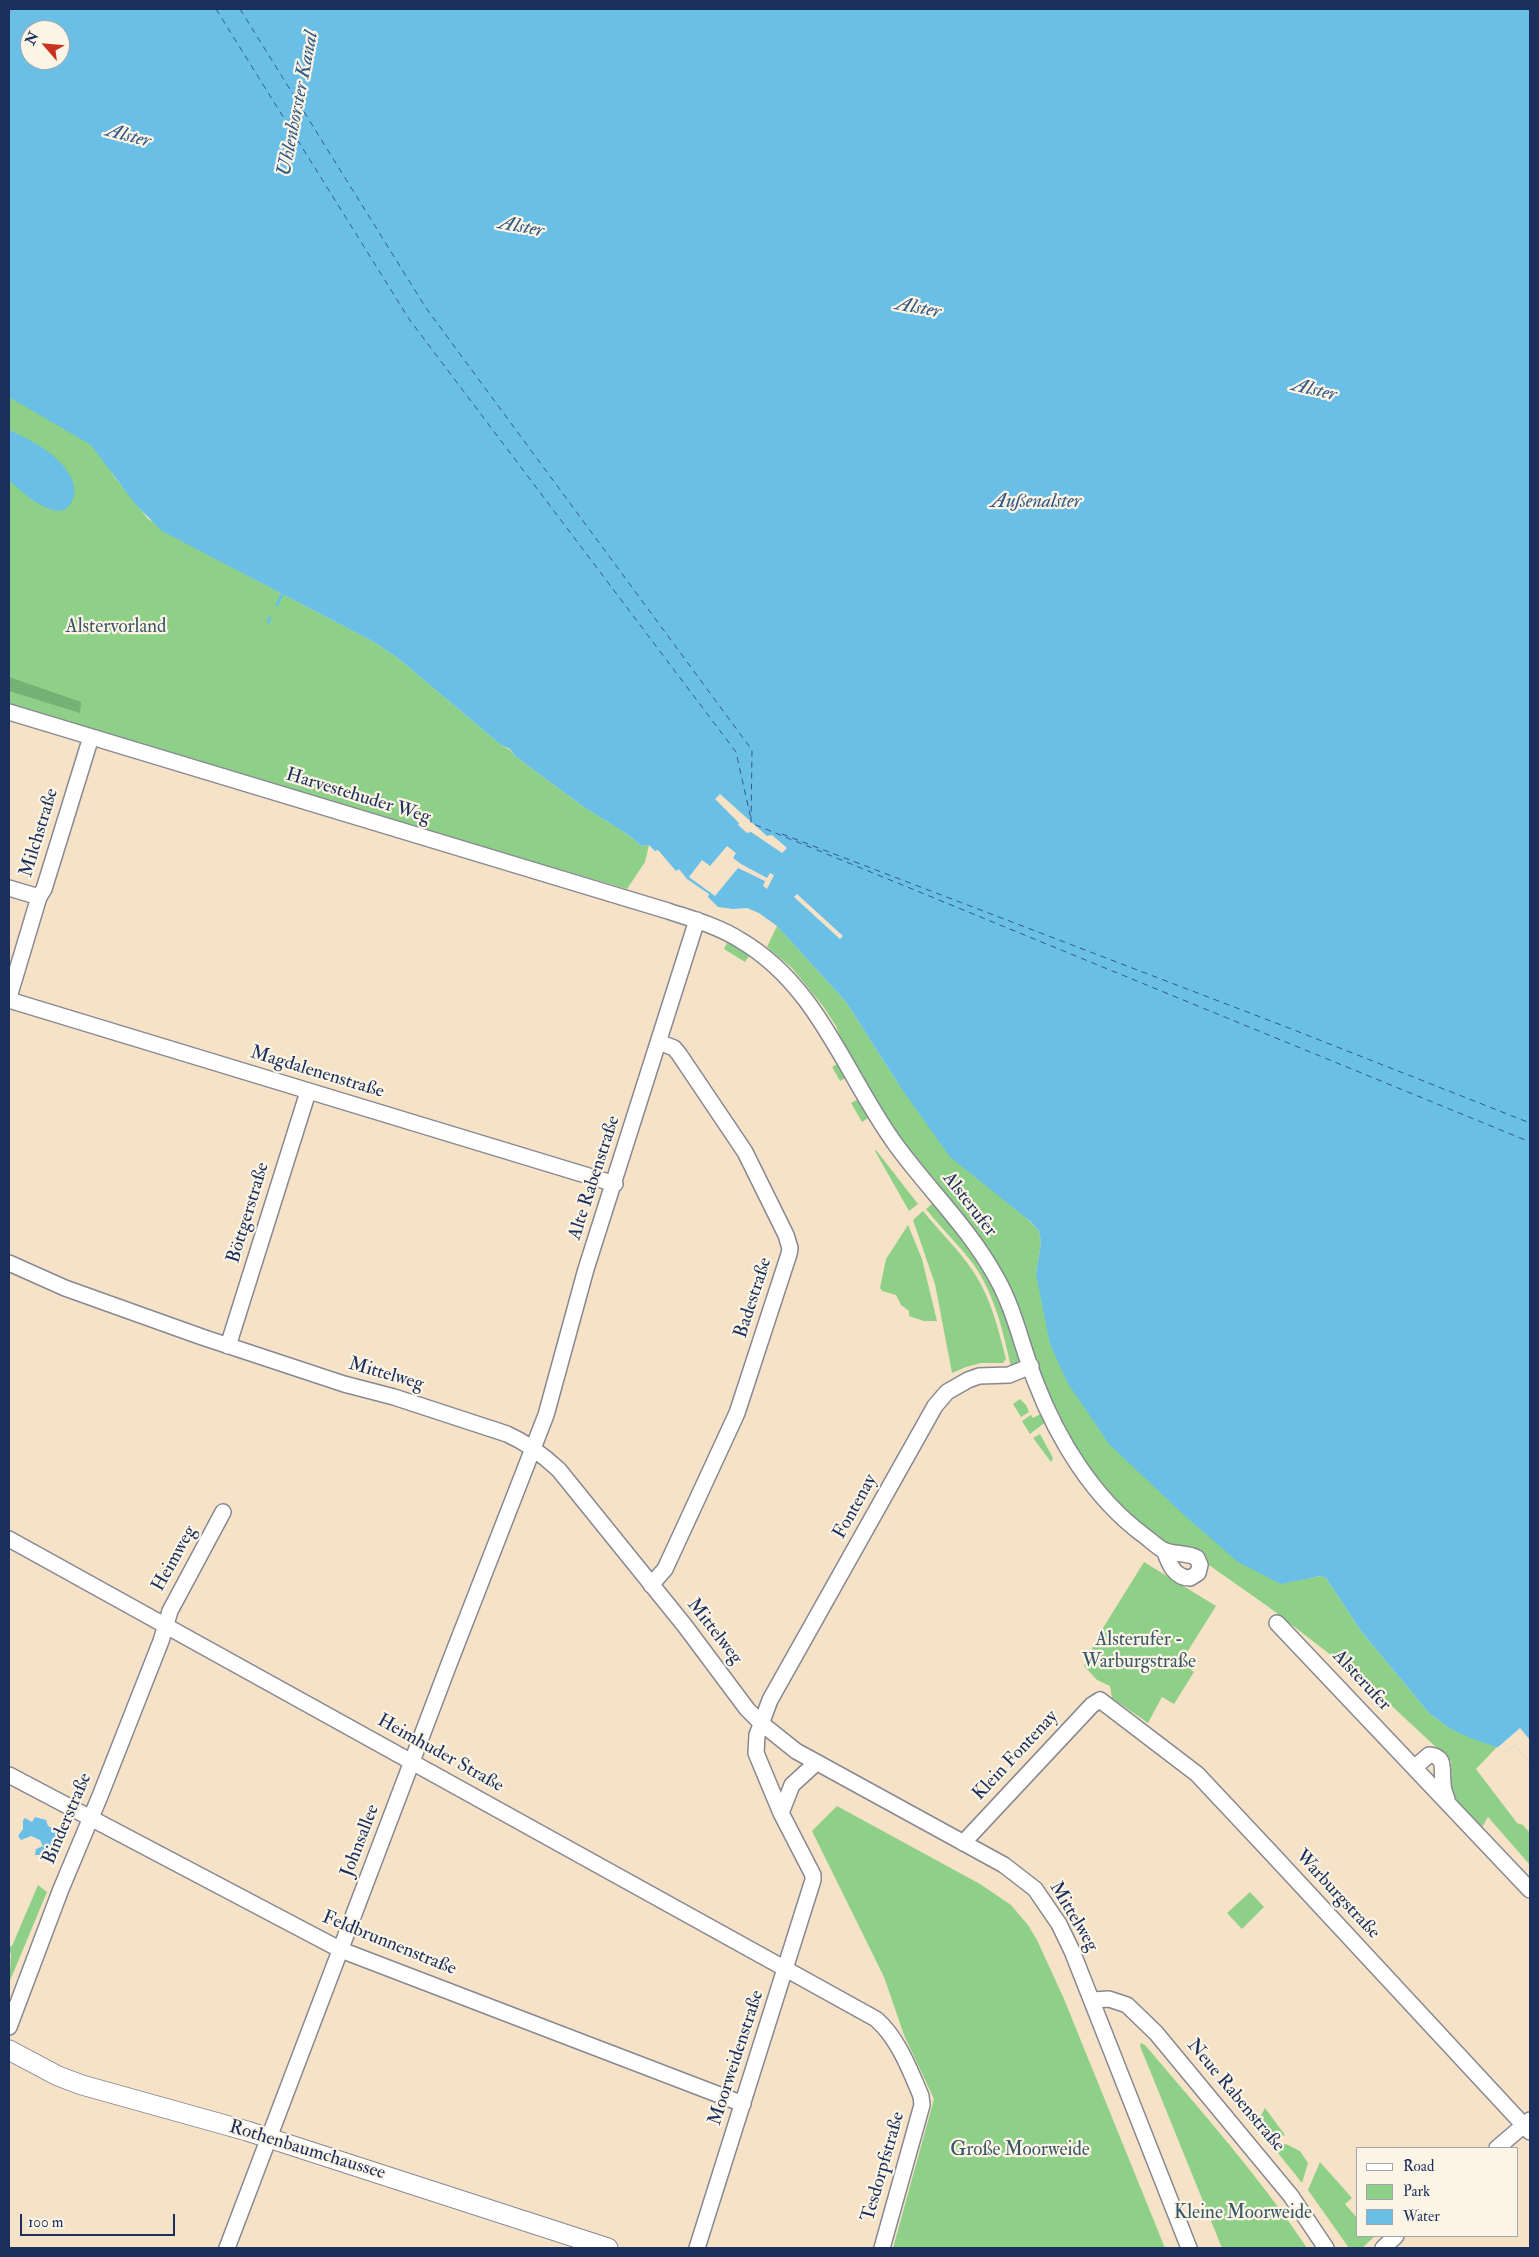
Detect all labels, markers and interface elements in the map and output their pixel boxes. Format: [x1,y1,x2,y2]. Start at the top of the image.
north arrow [20,20,70,70]
text: N [22,29,42,48]
water label: Uhlenhorster Kanal [273,30,325,178]
water label: Alster [103,120,153,154]
water label: Alster [496,212,546,244]
water label: Alster [893,293,943,325]
water label: Alster [1289,374,1339,408]
water label: Außenalster [991,491,1081,515]
park label: Alstervorland [66,617,166,639]
street label: Harvestehuder Weg [283,764,433,830]
street label: Milchstraße [16,786,64,880]
street label: Magdalenenstraße [247,1042,387,1104]
street label: Alte Rabenstraße [564,1113,626,1243]
street label: Böttgerstraße [223,1160,275,1266]
street label: Alsterufer [937,1168,1001,1242]
street label: Badestraße [730,1255,778,1341]
street label: Mittelweg [346,1353,426,1397]
street label: Fontenay [829,1471,883,1543]
street label: Heimweg [148,1522,202,1596]
street label: Mittelweg [681,1595,747,1669]
park label: Alsterufer - Warburgstraße [1082,1630,1196,1674]
street label: Alsterufer [1327,1646,1395,1716]
street label: Klein Fontenay [968,1706,1064,1806]
street label: Heimhuder Straße [373,1710,507,1798]
street label: Binderstraße [39,1770,97,1868]
street label: Johnsallee [337,1801,385,1881]
street label: Warburgstraße [1290,1846,1384,1944]
street label: Mittelweg [1043,1878,1103,1956]
street label: Feldbrunnenstraße [319,1907,459,1981]
street label: Moorweidenstraße [704,1988,770,2128]
street label: Neue Rabenstraße [1181,2035,1289,2157]
street label: Tesdorpfstraße [857,2109,911,2225]
street label: Rothenbaumchaussee [226,2116,388,2186]
park label: Große Moorweide [950,2140,1090,2162]
legend [1356,2147,1519,2237]
text: Road [1403,2157,1434,2176]
text: Park [1403,2182,1430,2201]
park label: Kleine Moorweide [1174,2203,1312,2225]
scale bar [22,2204,178,2236]
text: Water [1403,2207,1440,2226]
text: 100 m [28,2213,63,2232]

